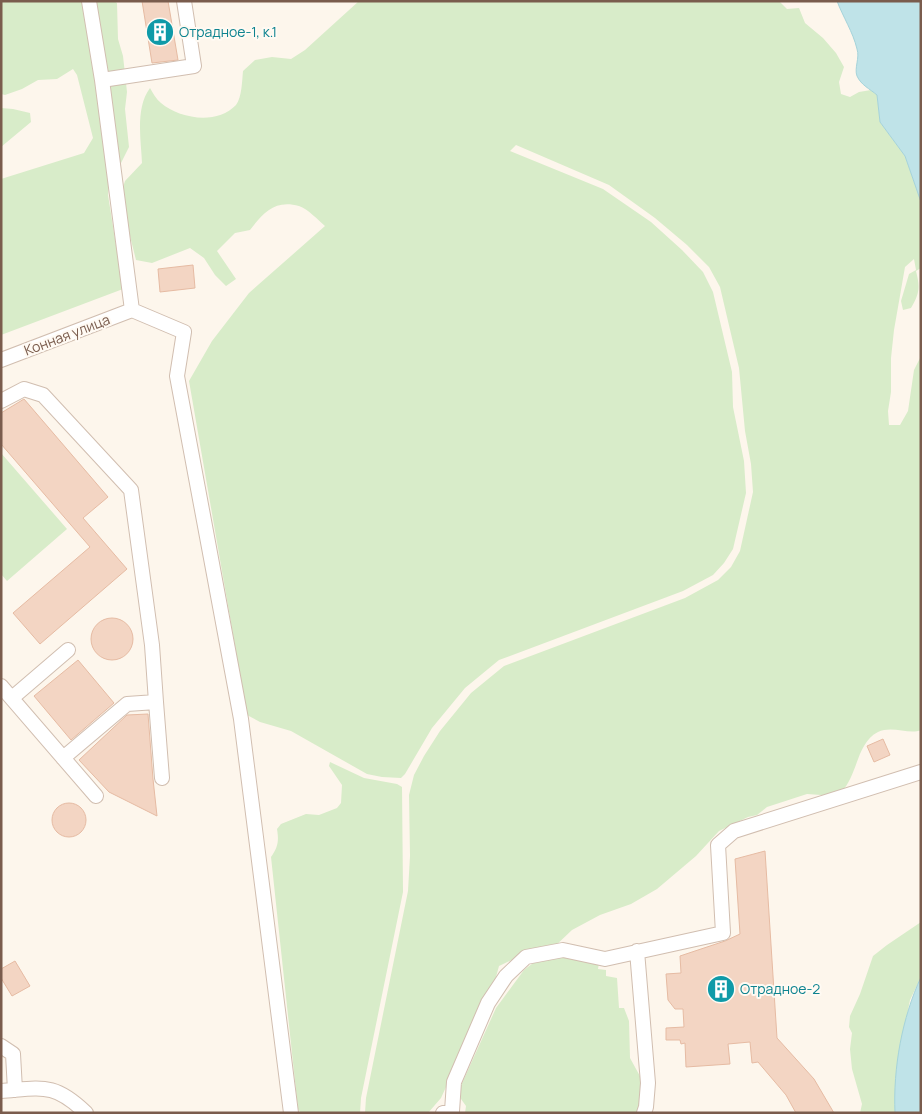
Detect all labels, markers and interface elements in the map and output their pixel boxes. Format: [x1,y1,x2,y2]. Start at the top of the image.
building icon: Отрадное-1, к.1 [145,17,175,47]
place label: Отрадное-1, к.1 [179,22,277,41]
street label: Конная улица [21,309,112,360]
building icon: Отрадное-2 [706,974,736,1004]
place label: Отрадное-2 [740,979,820,998]

